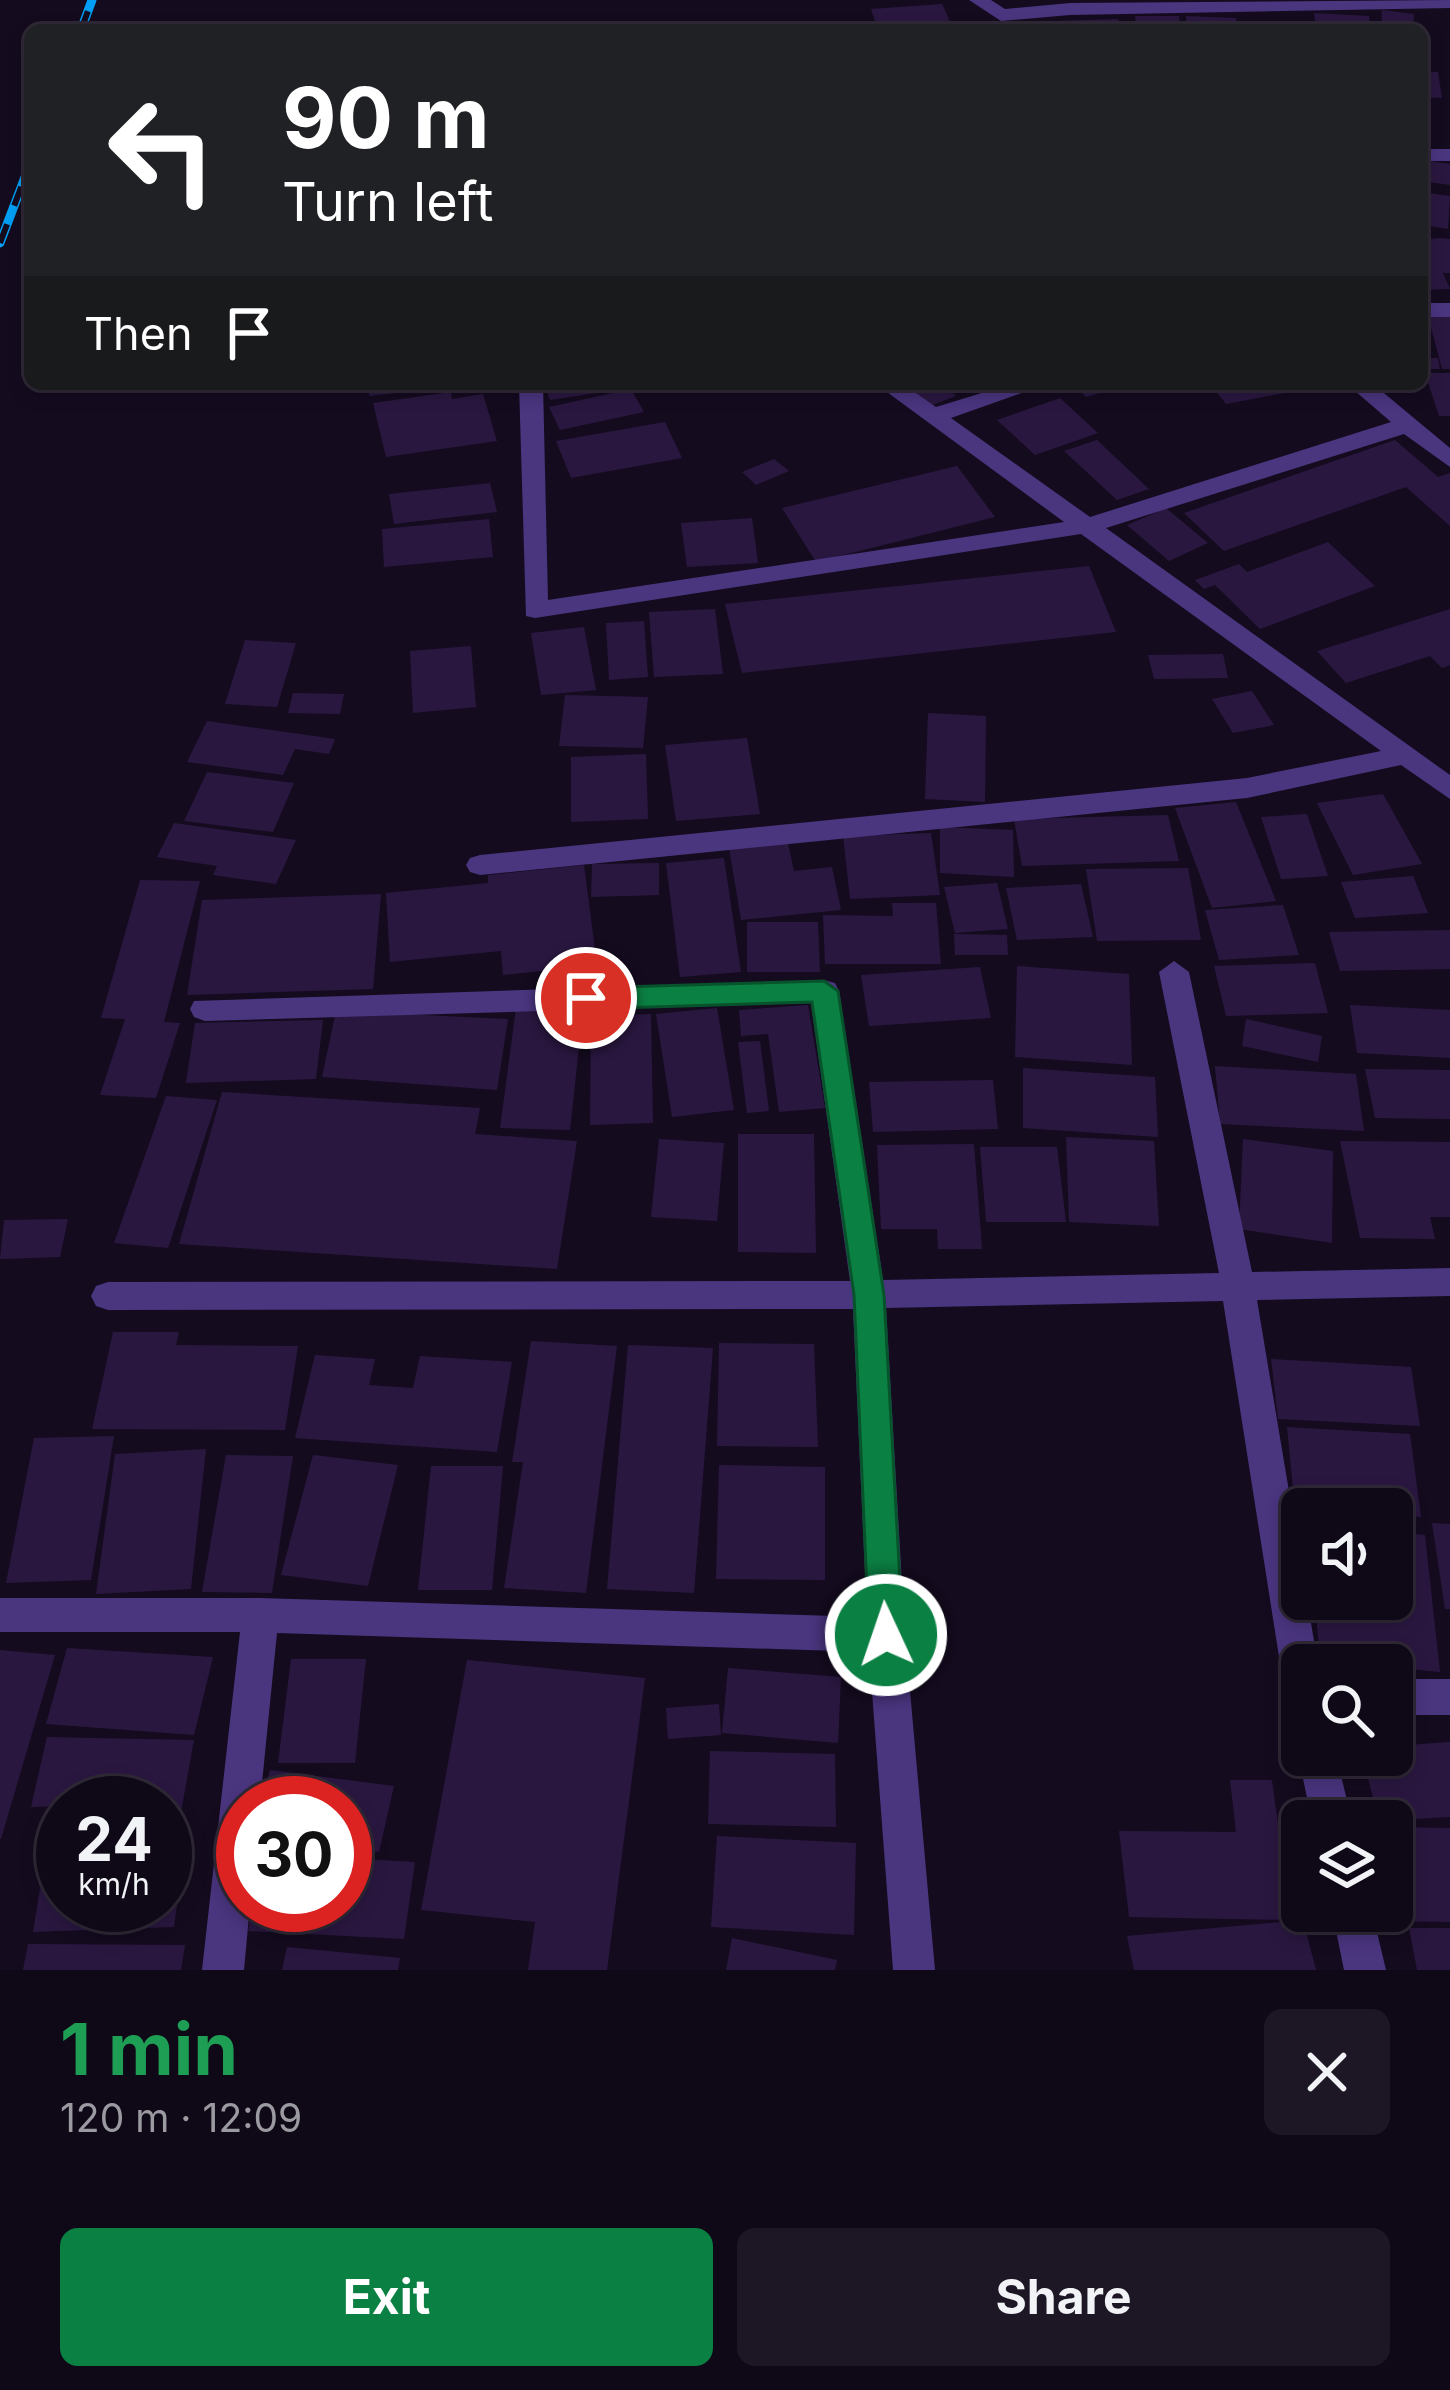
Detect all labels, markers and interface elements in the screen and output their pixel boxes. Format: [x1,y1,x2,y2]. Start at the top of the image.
text: 90 m [282,67,490,168]
icon: left [84,72,240,228]
text: Turn left [282,169,493,234]
icon: arrive [216,300,282,366]
text: Then [84,306,192,361]
pin [535,947,637,1049]
icon: arrive [553,965,619,1031]
map controls [1281,1488,1413,1932]
button: sound [1281,1488,1413,1620]
position arrow [823,1572,949,1698]
button: search [1281,1644,1413,1776]
speed limit sign: 30 [216,1776,372,1932]
button: layers [1281,1800,1413,1932]
text: 24 [75,1803,153,1875]
text: km/h [78,1866,150,1902]
text: 1 min [60,2005,238,2092]
button: close [1264,2009,1390,2135]
text: 120 m · 12:09 [60,2094,302,2141]
button: Exit [60,2228,713,2366]
button: Share [737,2228,1390,2366]

